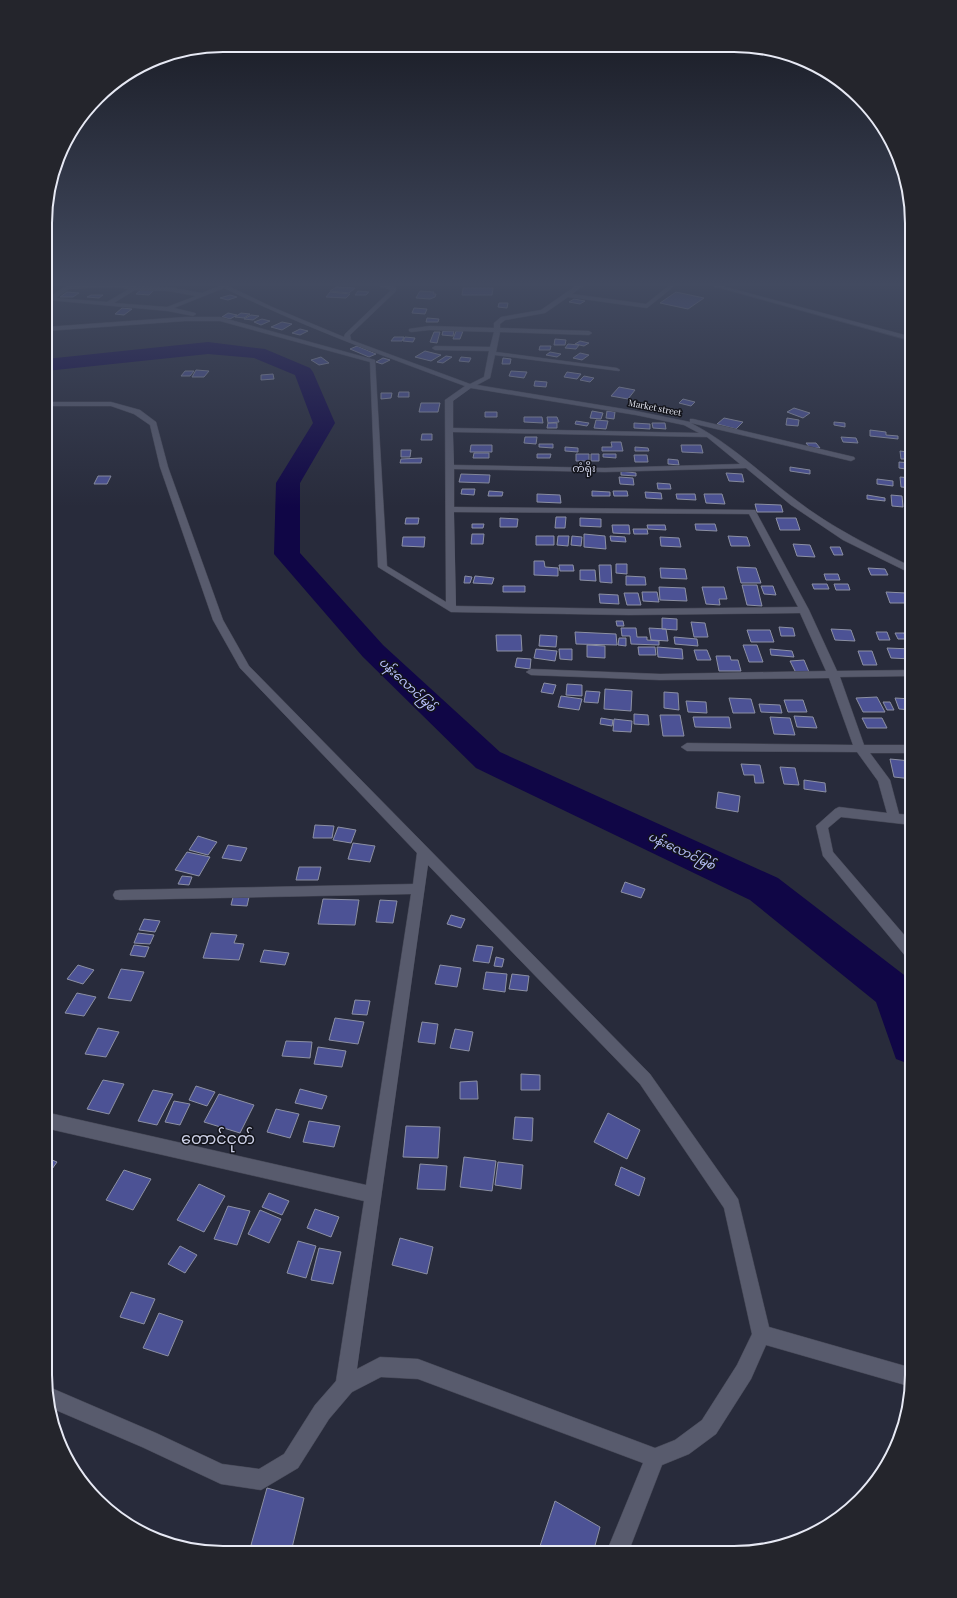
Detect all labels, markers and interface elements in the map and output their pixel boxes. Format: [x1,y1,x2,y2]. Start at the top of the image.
street label: Market street [627,396,683,418]
district label: ကံရိုး [572,460,596,477]
water label: ပန်းလောင်မြစ် [374,654,441,717]
water label: ပန်းလောင်မြစ် [645,827,719,876]
district label: တောင်ငုတ် [181,1127,255,1153]

